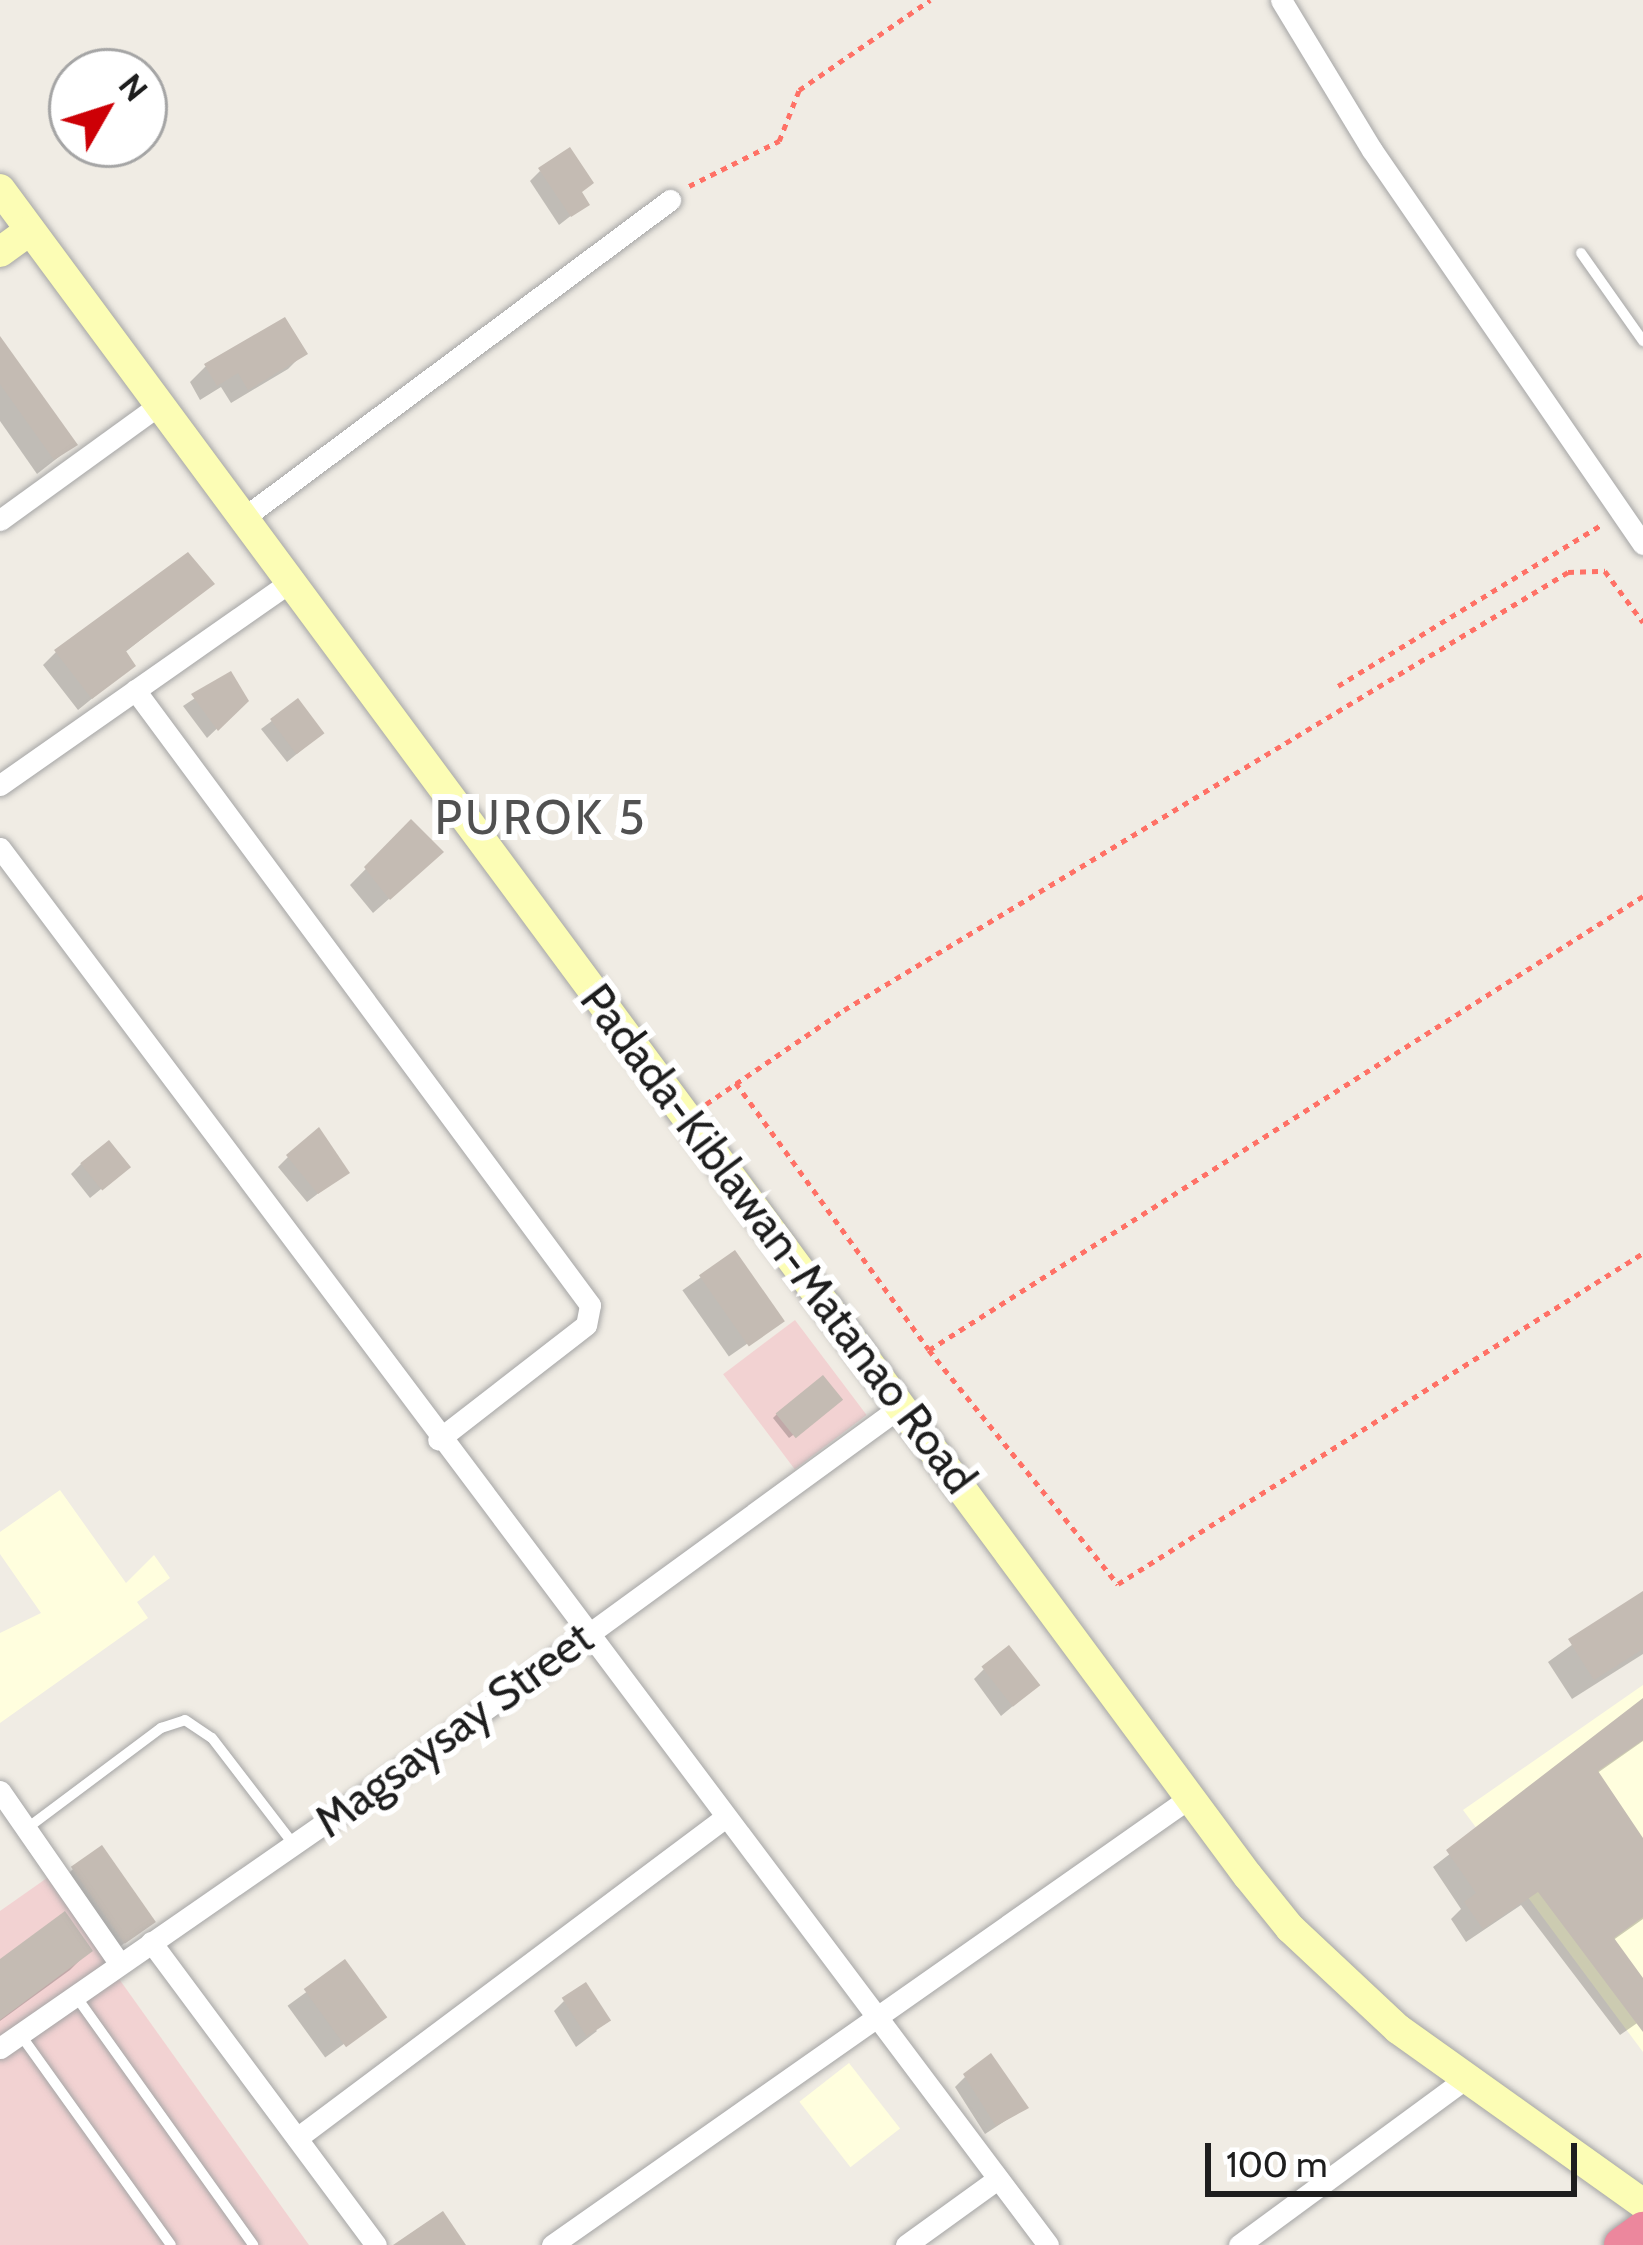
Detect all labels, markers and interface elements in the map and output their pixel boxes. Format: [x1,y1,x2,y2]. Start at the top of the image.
north arrow [48,48,168,168]
text: N [111,66,157,109]
district label: PUROK 5 [434,789,648,847]
street label: Padada-Kiblawan-Matanao Road [569,974,987,1504]
street label: Magsaysay Street [305,1611,603,1849]
scale bar [1211,2119,1583,2193]
text: 100 m [1226,2142,1328,2186]

